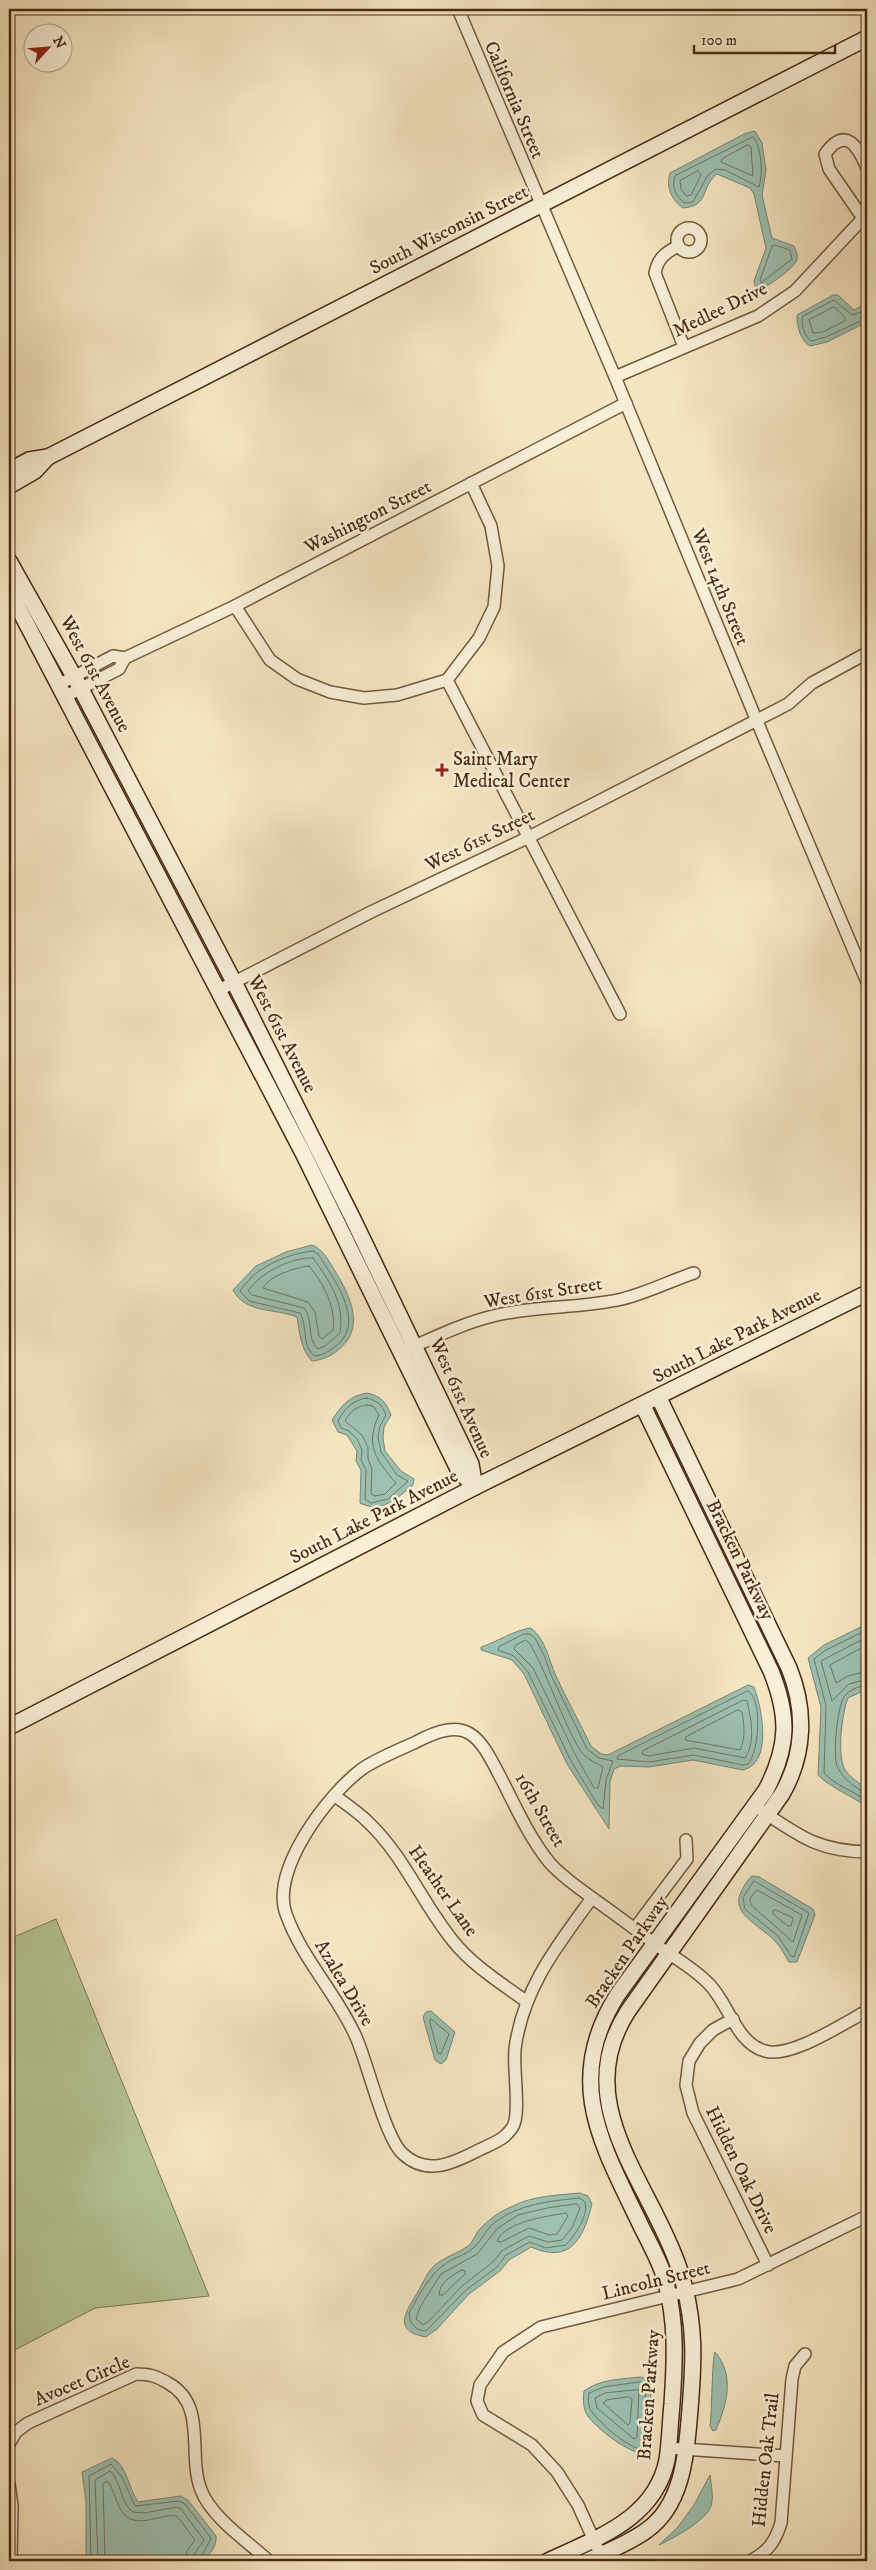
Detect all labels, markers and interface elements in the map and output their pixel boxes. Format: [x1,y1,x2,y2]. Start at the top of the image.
north arrow [22,22,72,72]
scale bar [694,22,835,54]
text: 100 m [701,31,737,50]
text: N [48,34,70,52]
street label: California Street [479,38,549,162]
street label: South Wisconsin Street [366,180,532,280]
street label: Medlee Drive [669,277,771,343]
street label: Washington Street [300,475,435,559]
street label: West 14th Street [686,524,754,649]
street label: West 61st Avenue [54,611,135,736]
place label: Saint Mary Medical Center [453,748,570,793]
marker: Saint Mary Medical Center [435,763,449,777]
street label: West 61st Street [421,804,539,877]
street label: West 61st Avenue [242,970,322,1097]
street label: West 61st Street [481,1272,604,1314]
street label: South Lake Park Avenue [649,1284,825,1388]
street label: West 61st Avenue [424,1334,498,1462]
street label: South Lake Park Avenue [286,1465,462,1569]
street label: Bracken Parkway [701,1496,779,1625]
street label: 16th Street [510,1769,570,1851]
street label: Heather Lane [403,1841,483,1941]
street label: Bracken Parkway [581,1890,674,2013]
street label: Azalea Drive [309,1936,379,2030]
street label: Hidden Oak Drive [700,2102,782,2238]
street label: Lincoln Street [600,2256,712,2306]
street label: Bracken Parkway [633,2328,665,2461]
street label: Avocet Circle [31,2351,133,2411]
street label: Hidden Oak Trail [748,2391,785,2528]

